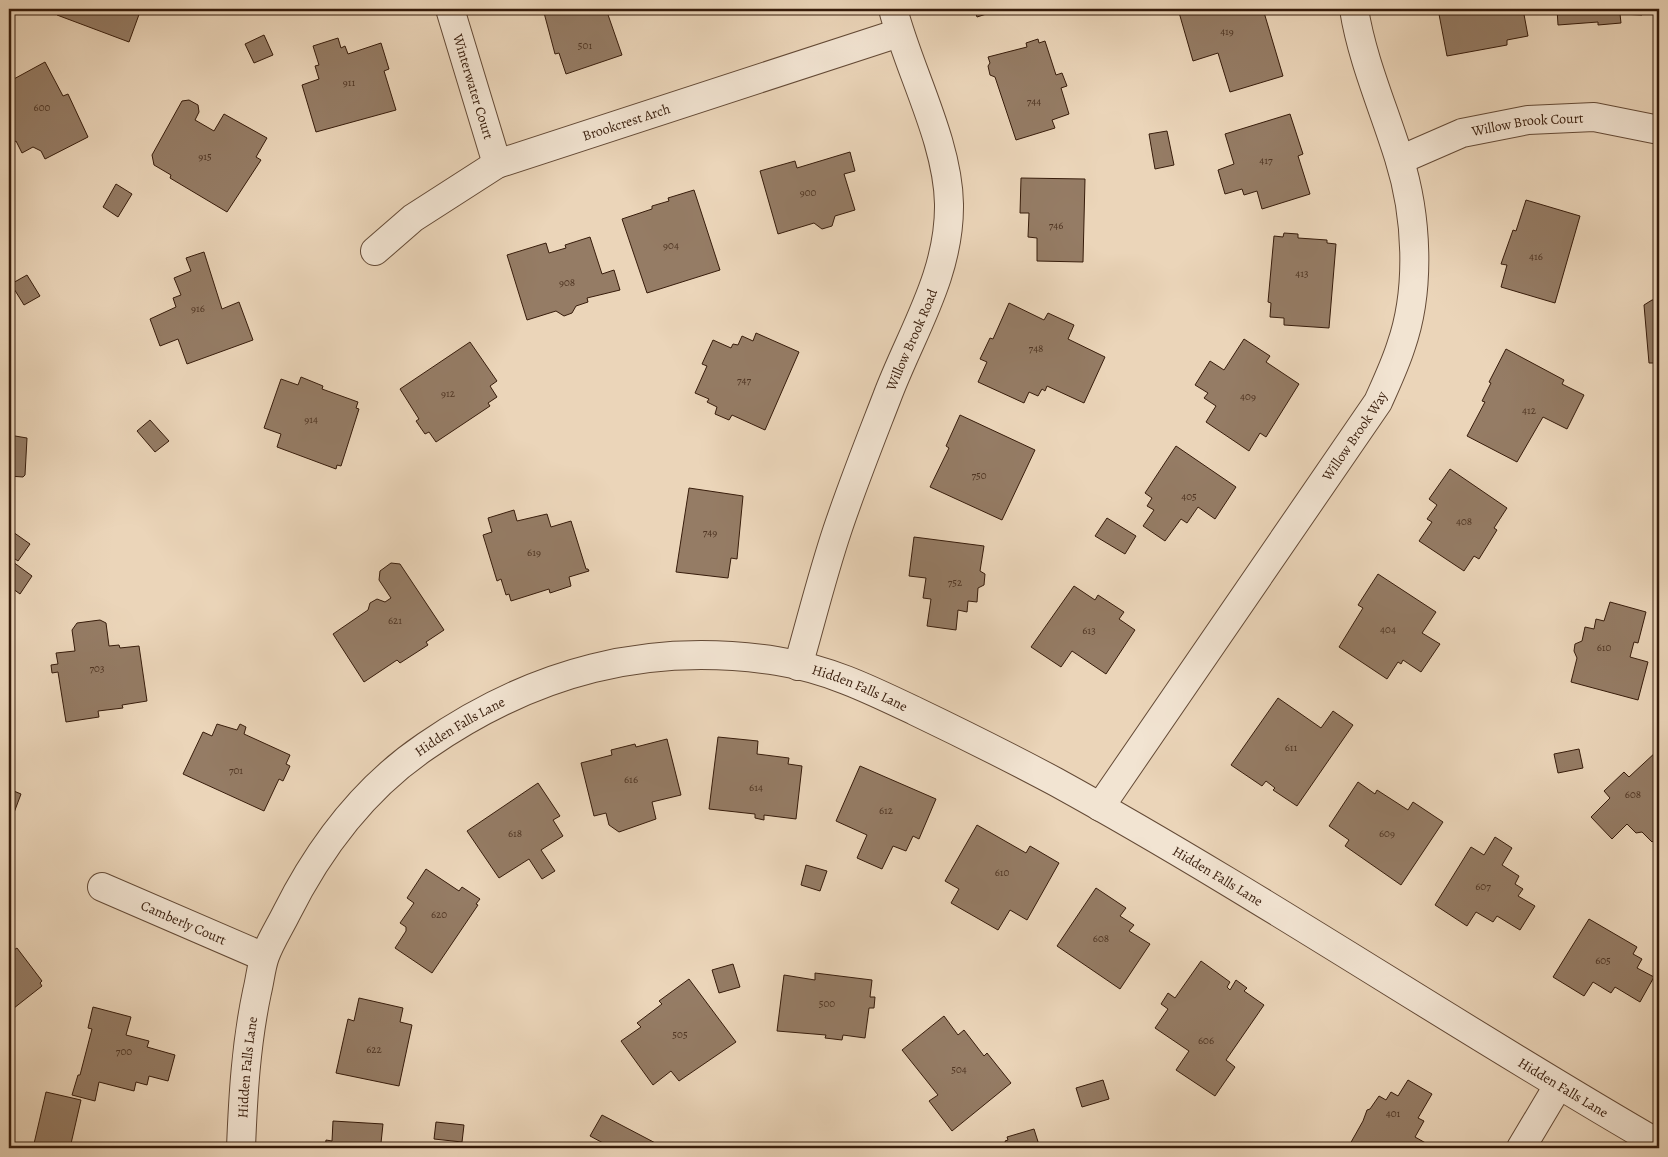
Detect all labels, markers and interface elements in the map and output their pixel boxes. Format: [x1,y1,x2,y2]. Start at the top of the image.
house number: 419 [1220,24,1234,39]
street label: Winterwater Court [448,31,498,142]
house number: 501 [578,38,592,53]
house number: 911 [343,75,356,90]
house number: 744 [1027,94,1041,109]
street label: Brookcrest Arch [580,99,673,146]
house number: 600 [34,100,51,115]
street label: Willow Brook Court [1469,108,1584,141]
house number: 915 [198,149,212,164]
house number: 417 [1259,153,1273,168]
house number: 900 [800,185,817,200]
house number: 746 [1049,218,1063,233]
house number: 904 [663,238,679,253]
house number: 416 [1529,249,1543,264]
house number: 413 [1295,266,1309,281]
house number: 908 [559,275,575,290]
street label: Willow Brook Road [881,286,942,394]
house number: 916 [191,301,205,316]
house number: 748 [1029,341,1043,356]
house number: 747 [737,373,751,388]
house number: 912 [441,386,455,401]
street label: Willow Brook Way [1317,388,1392,485]
house number: 409 [1240,389,1256,404]
house number: 412 [1522,403,1536,418]
house number: 914 [304,412,318,427]
house number: 750 [971,468,987,483]
house number: 405 [1181,489,1197,504]
house number: 408 [1456,514,1472,529]
house number: 749 [703,525,717,540]
house number: 619 [527,545,541,560]
house number: 752 [948,575,962,590]
house number: 621 [388,613,402,628]
house number: 404 [1380,622,1396,637]
house number: 613 [1082,623,1096,638]
house number: 610 [1597,640,1611,655]
street label: Hidden Falls Lane [810,660,911,716]
house number: 703 [89,661,105,676]
street label: Hidden Falls Lane [411,692,508,761]
house number: 611 [1285,740,1298,755]
house number: 701 [229,763,243,778]
house number: 616 [624,772,638,787]
house number: 614 [749,780,763,795]
house number: 608 [1625,787,1641,802]
house number: 612 [879,803,893,818]
house number: 618 [508,826,522,841]
house number: 609 [1379,826,1395,841]
street label: Hidden Falls Lane [1169,842,1266,911]
house number: 610 [995,865,1009,880]
house number: 607 [1475,879,1491,894]
street label: Camberly Court [138,896,229,950]
house number: 620 [431,907,447,922]
house number: 608 [1093,931,1109,946]
house number: 605 [1595,953,1611,968]
house number: 500 [819,996,835,1011]
street label: Hidden Falls Lane [233,1015,262,1119]
house number: 505 [672,1027,688,1042]
house number: 606 [1198,1033,1214,1048]
house number: 622 [366,1042,382,1057]
house number: 700 [116,1044,132,1059]
street label: Hidden Falls Lane [1514,1053,1612,1122]
house number: 504 [951,1062,967,1077]
house number: 401 [1386,1106,1401,1121]

